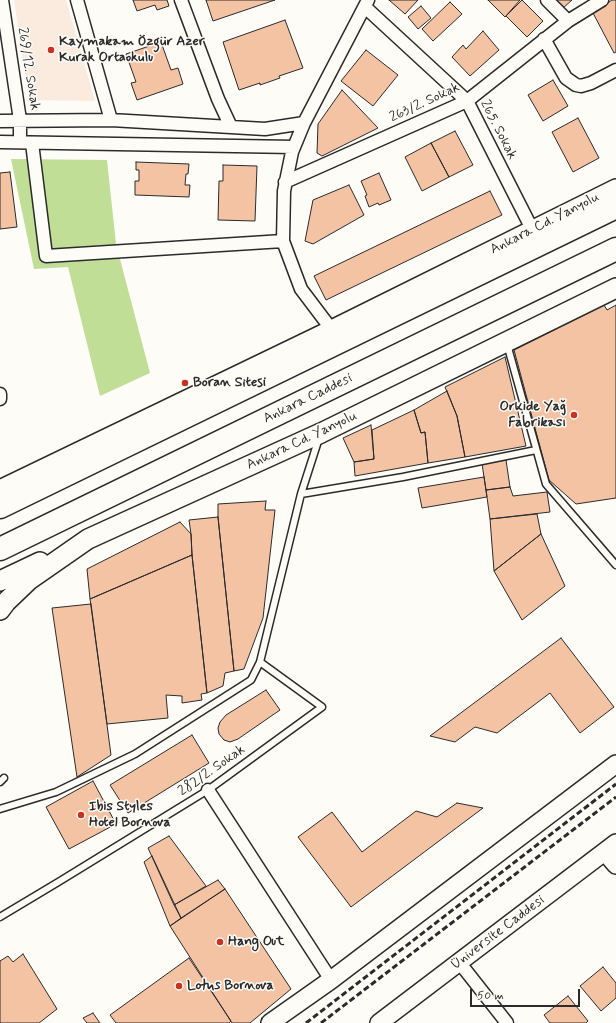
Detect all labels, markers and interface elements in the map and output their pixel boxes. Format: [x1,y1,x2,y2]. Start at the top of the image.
street label: 269/12. Sokak [13,26,43,112]
place label: Kaymakam Özgür Azer Kurak Ortaokulu [59,34,205,66]
marker: Kaymakam Özgür Azer Kurak Ortaokulu [46,45,56,55]
street label: 263/2. Sokak [387,79,463,127]
street label: 265. Sokak [476,97,520,163]
street label: Ankara Cd. Yanyolu [488,189,602,259]
street label: Ankara Caddesi [261,370,355,428]
place label: Boran Sitesi [193,375,266,391]
marker: Boran Sitesi [180,378,190,388]
place label: Orkide Yağ Fabrikası [500,399,566,432]
street label: Ankara Cd. Yanyolu [244,408,360,474]
marker: Orkide Yağ Fabrikası [569,410,579,420]
street label: 282/2. Sokak [175,742,249,800]
place label: Ibis Styles Hotel Bornova [89,799,171,832]
marker: Ibis Styles Hotel Bornova [76,810,86,820]
street label: Üniversite Caddesi [448,892,548,974]
place label: Hang Out [228,934,284,950]
marker: Hang Out [215,937,225,947]
place label: Lotus Bornova [187,978,274,994]
marker: Lotus Bornova [174,981,184,991]
scale bar [472,981,582,1007]
text: 50 m [477,988,504,1004]

